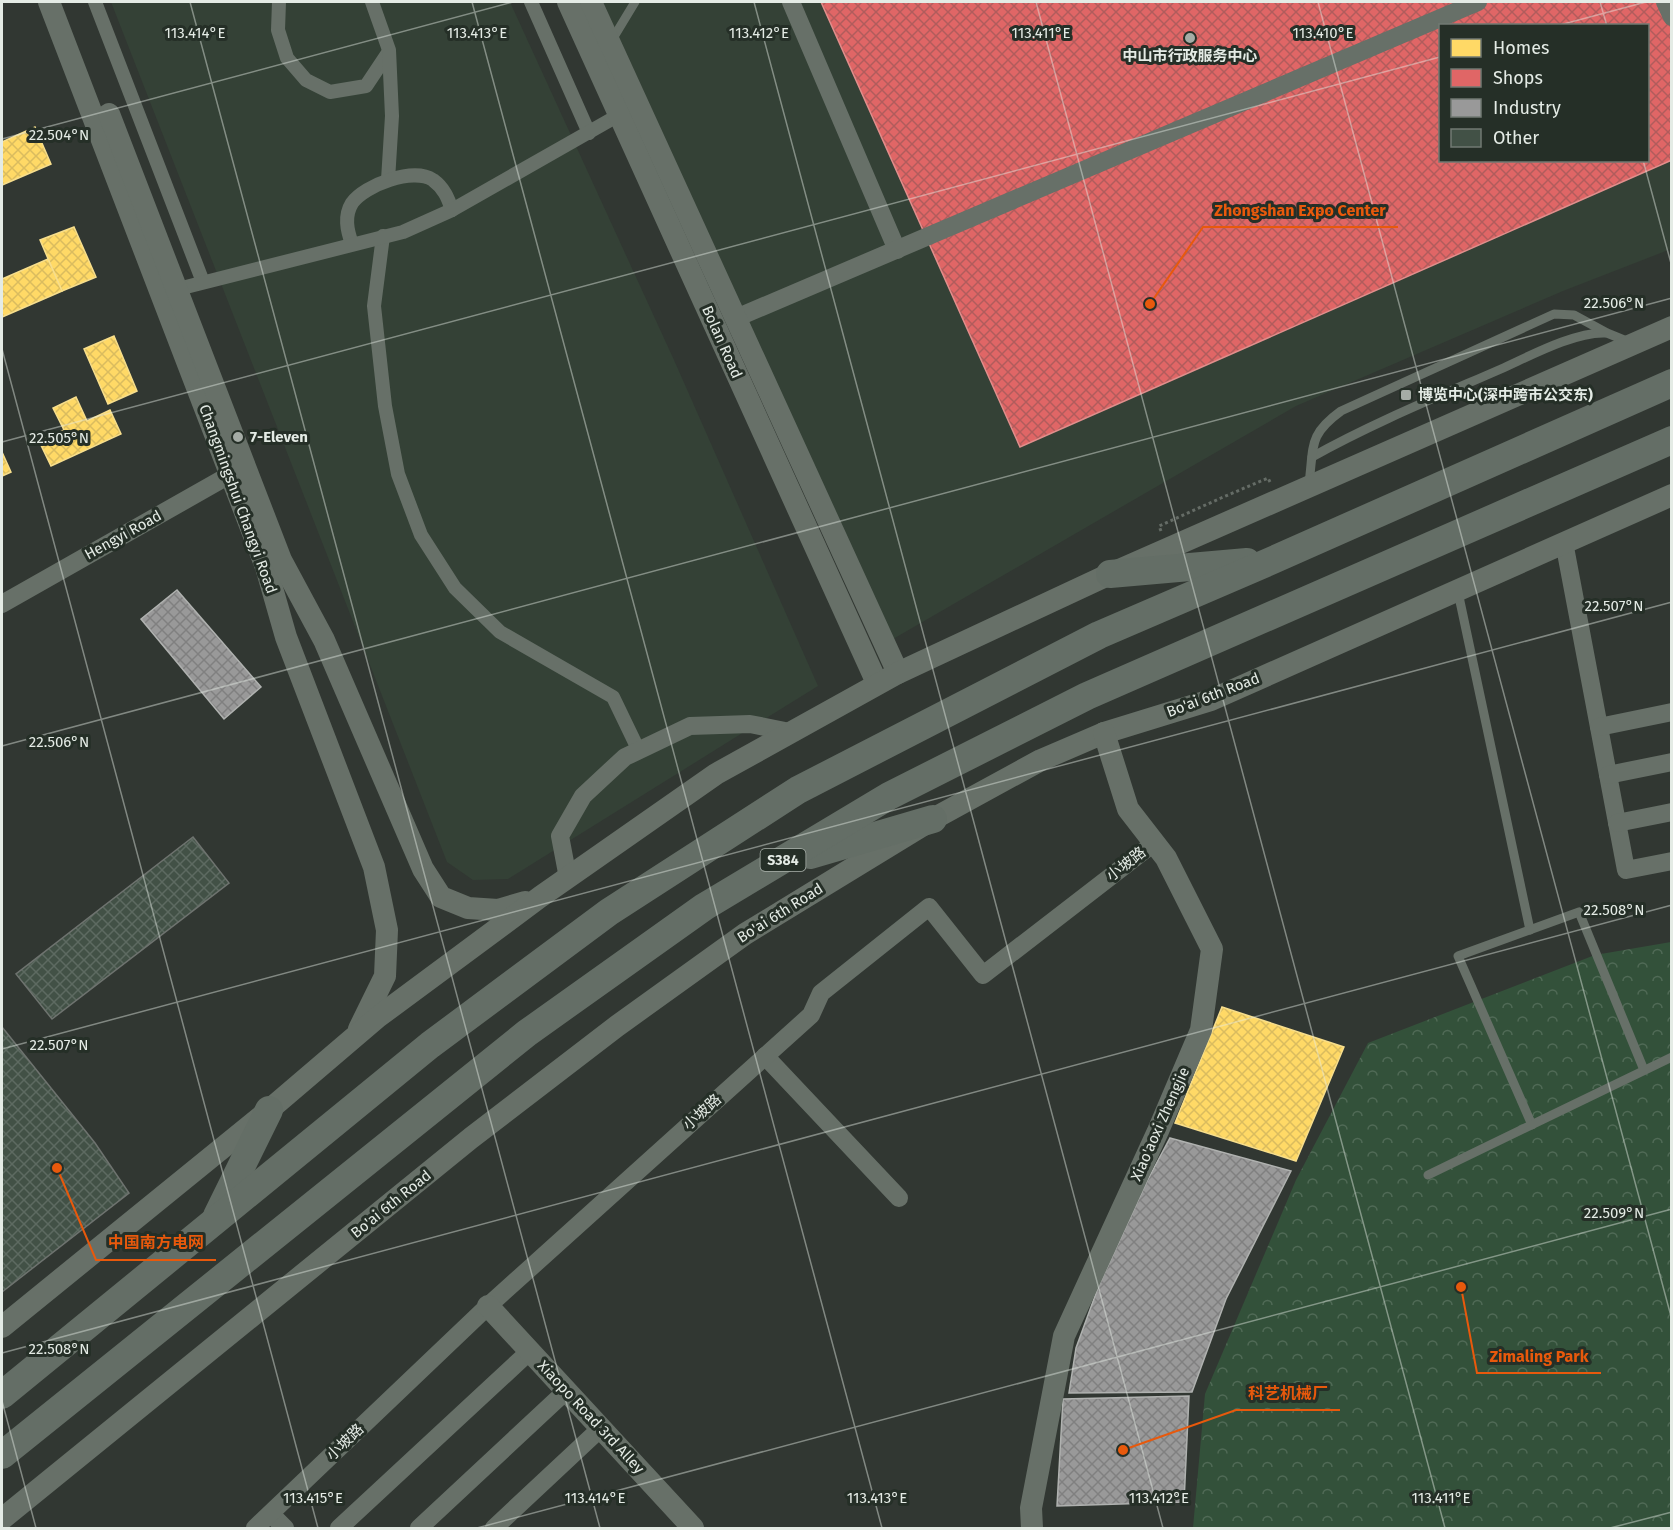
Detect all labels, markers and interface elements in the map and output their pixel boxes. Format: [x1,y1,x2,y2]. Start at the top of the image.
text: 113.414°E [165,24,225,42]
text: 113.413°E [447,24,507,42]
text: 113.412°E [729,24,789,42]
text: 113.411°E [1011,24,1071,42]
text: 113.410°E [1292,24,1354,42]
legend [1439,24,1649,162]
marker: 中山市行政服务中心 [1183,31,1197,45]
text: Homes [1493,37,1549,59]
place label: 中山市行政服务中心 [1122,47,1258,65]
text: Shops [1493,67,1543,89]
text: Industry [1493,97,1561,119]
text: 22.504°N [29,126,89,144]
text: Other [1493,127,1539,149]
callout: Zhongshan Expo Center [1203,193,1398,227]
text: Zhongshan Expo Center [1214,201,1386,220]
text: 22.506°N [1584,294,1644,312]
street label: Bolan Road [698,303,746,381]
place label: 博览中心(深中跨市公交东) [1418,386,1593,404]
marker: 博览中心(深中跨市公交东) [1399,388,1413,402]
street label: Changmingshui Changyi Road [195,402,281,596]
place label: 7-Eleven [250,428,308,446]
text: 22.505°N [29,429,89,447]
marker: 7-Eleven [231,430,245,444]
street label: Hengyi Road [81,506,165,564]
text: 22.507°N [1584,597,1644,615]
street label: Bo'ai 6th Road [1164,669,1262,721]
text: 22.506°N [29,733,89,751]
street label: 小坡路 [1103,843,1149,885]
road number: S384 [760,849,806,871]
street label: Bo'ai 6th Road [734,879,826,947]
text: 22.508°N [1584,901,1644,919]
text: 22.507°N [29,1036,89,1054]
street label: Xiao'aoxi Zhengjie [1127,1064,1193,1184]
street label: 小坡路 [679,1090,725,1134]
street label: Bo'ai 6th Road [347,1166,435,1242]
text: 22.509°N [1584,1204,1644,1222]
callout: 中国南方电网 [96,1226,216,1260]
text: 中国南方电网 [108,1233,204,1252]
callout: Zimaling Park [1477,1339,1601,1373]
text: 22.508°N [29,1340,89,1358]
text: Zimaling Park [1489,1347,1589,1366]
street label: Xiaopo Road 3rd Alley [534,1357,648,1478]
callout: 科艺机械厂 [1236,1376,1340,1410]
text: 科艺机械厂 [1248,1384,1328,1403]
street label: 小坡路 [323,1420,367,1464]
text: 113.415°E [283,1489,343,1507]
text: 113.414°E [565,1489,625,1507]
text: 113.413°E [847,1489,907,1507]
text: 113.412°E [1129,1489,1189,1507]
text: 113.411°E [1411,1489,1471,1507]

